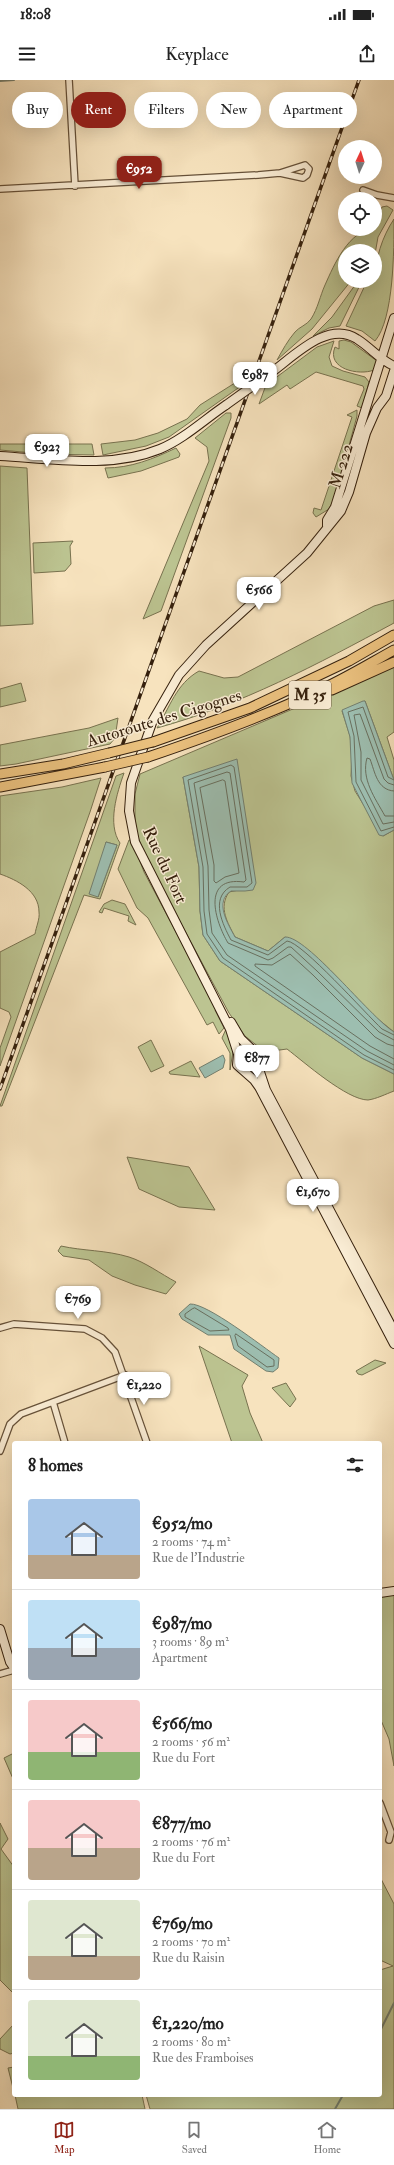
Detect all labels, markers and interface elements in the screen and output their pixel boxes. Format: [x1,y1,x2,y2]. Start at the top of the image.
text: 18:08 [20,5,51,24]
icon: menu [16,43,38,65]
text: Keyplace [165,43,229,66]
icon: share [356,43,378,65]
chip: Buy [12,92,63,128]
chip: Rent [71,92,126,128]
chip: Filters [134,92,198,128]
chip: New [206,92,261,128]
chip: Apartment [269,92,357,128]
north arrow [338,140,382,184]
map controls [338,140,382,288]
pin: €952 [115,156,163,190]
text: €952 [126,161,152,177]
button: locate [338,192,382,236]
button: layers [338,244,382,288]
pin: €987 [231,362,279,396]
text: €987 [242,367,268,383]
pin: €923 [23,434,71,468]
text: €923 [34,439,60,455]
street label: M 222 [324,441,358,491]
pin: €566 [235,577,283,611]
text: €566 [246,582,272,598]
road number: M 35 [289,681,331,709]
street label: Autoroute des Cigognes [83,684,244,752]
street label: Rue du Fort [138,823,192,907]
pin: €877 [233,1045,281,1079]
text: €877 [244,1050,270,1066]
pin: €1,670 [280,1179,346,1213]
text: €1,670 [296,1184,330,1200]
pin: €769 [54,1286,102,1320]
text: €769 [65,1291,91,1307]
pin: €1,220 [111,1372,177,1406]
text: €1,220 [126,1377,162,1393]
icon: filters [344,1454,366,1476]
text: 8 homes [28,1455,83,1476]
text: €952/mo [152,1513,212,1534]
icon: home [60,1515,108,1563]
text: 2 rooms · 74 m² [152,1534,230,1550]
text: Rue de l'Industrie [152,1550,245,1566]
text: €987/mo [152,1613,212,1634]
icon: home [60,1616,108,1664]
text: 3 rooms · 89 m² [152,1634,229,1650]
text: Apartment [152,1650,208,1666]
text: €566/mo [152,1713,212,1734]
icon: home [60,1716,108,1764]
text: 2 rooms · 56 m² [152,1734,230,1750]
text: Rue du Fort [152,1750,215,1766]
text: €877/mo [152,1813,211,1834]
icon: home [60,1816,108,1864]
text: 2 rooms · 76 m² [152,1834,230,1850]
text: Rue du Fort [152,1850,215,1866]
text: €769/mo [152,1913,213,1934]
icon: home [60,1916,108,1964]
text: 2 rooms · 70 m² [152,1934,230,1950]
text: Rue du Raisin [152,1950,225,1966]
text: €1,220/mo [152,2013,224,2034]
icon: home [60,2016,108,2064]
text: 2 rooms · 80 m² [152,2034,230,2050]
text: Rue des Framboises [152,2050,254,2066]
tab: Map [53,2119,75,2156]
tab: Saved [182,2119,207,2156]
tab: Home [313,2119,341,2156]

